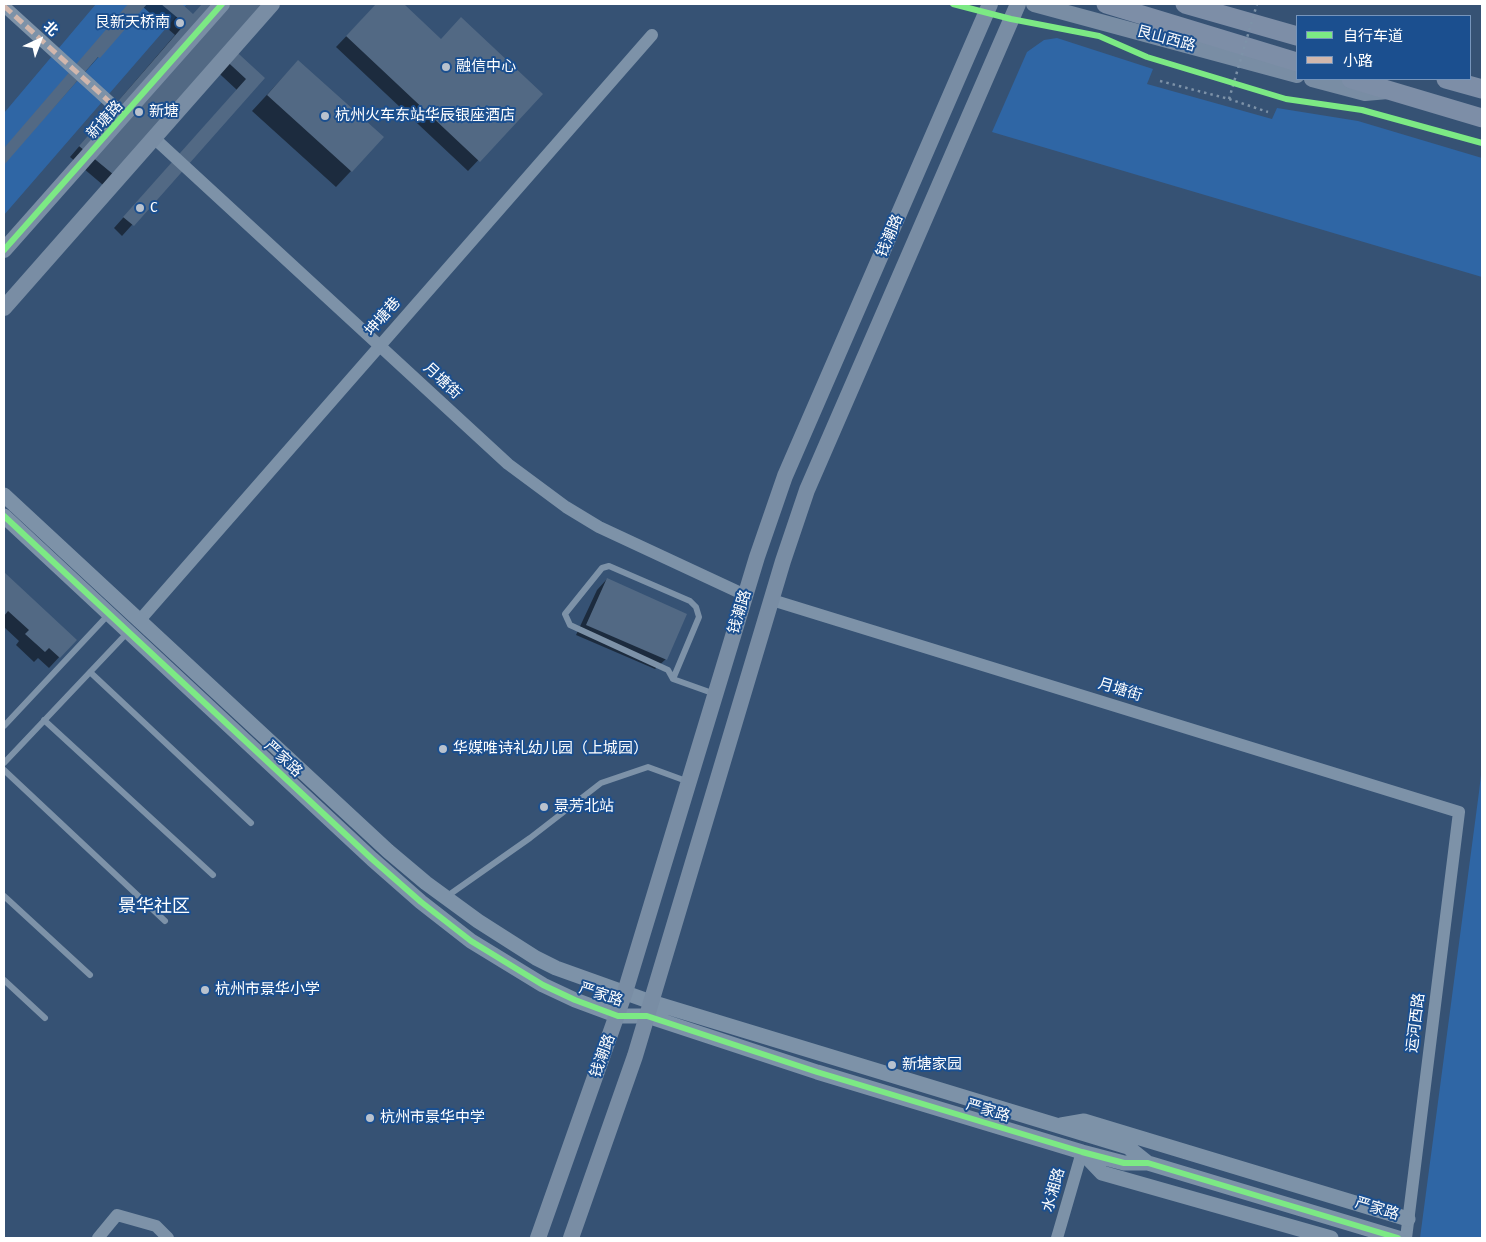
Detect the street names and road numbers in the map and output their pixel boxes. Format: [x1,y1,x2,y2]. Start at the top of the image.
street label: 艮山西路 [1135,23,1197,55]
street label: 新塘路 [83,97,127,143]
street label: 钱潮路 [873,212,907,260]
street label: 坤塘巷 [361,294,405,340]
street label: 月塘街 [419,359,465,403]
street label: 钱潮路 [725,588,755,636]
street label: 月塘街 [1096,675,1144,705]
street label: 严家路 [260,737,306,781]
street label: 严家路 [577,979,625,1011]
street label: 运河西路 [1403,992,1429,1054]
street label: 钱潮路 [587,1032,619,1080]
street label: 严家路 [964,1096,1012,1126]
street label: 水湘路 [1039,1166,1069,1214]
street label: 严家路 [1353,1194,1401,1224]

